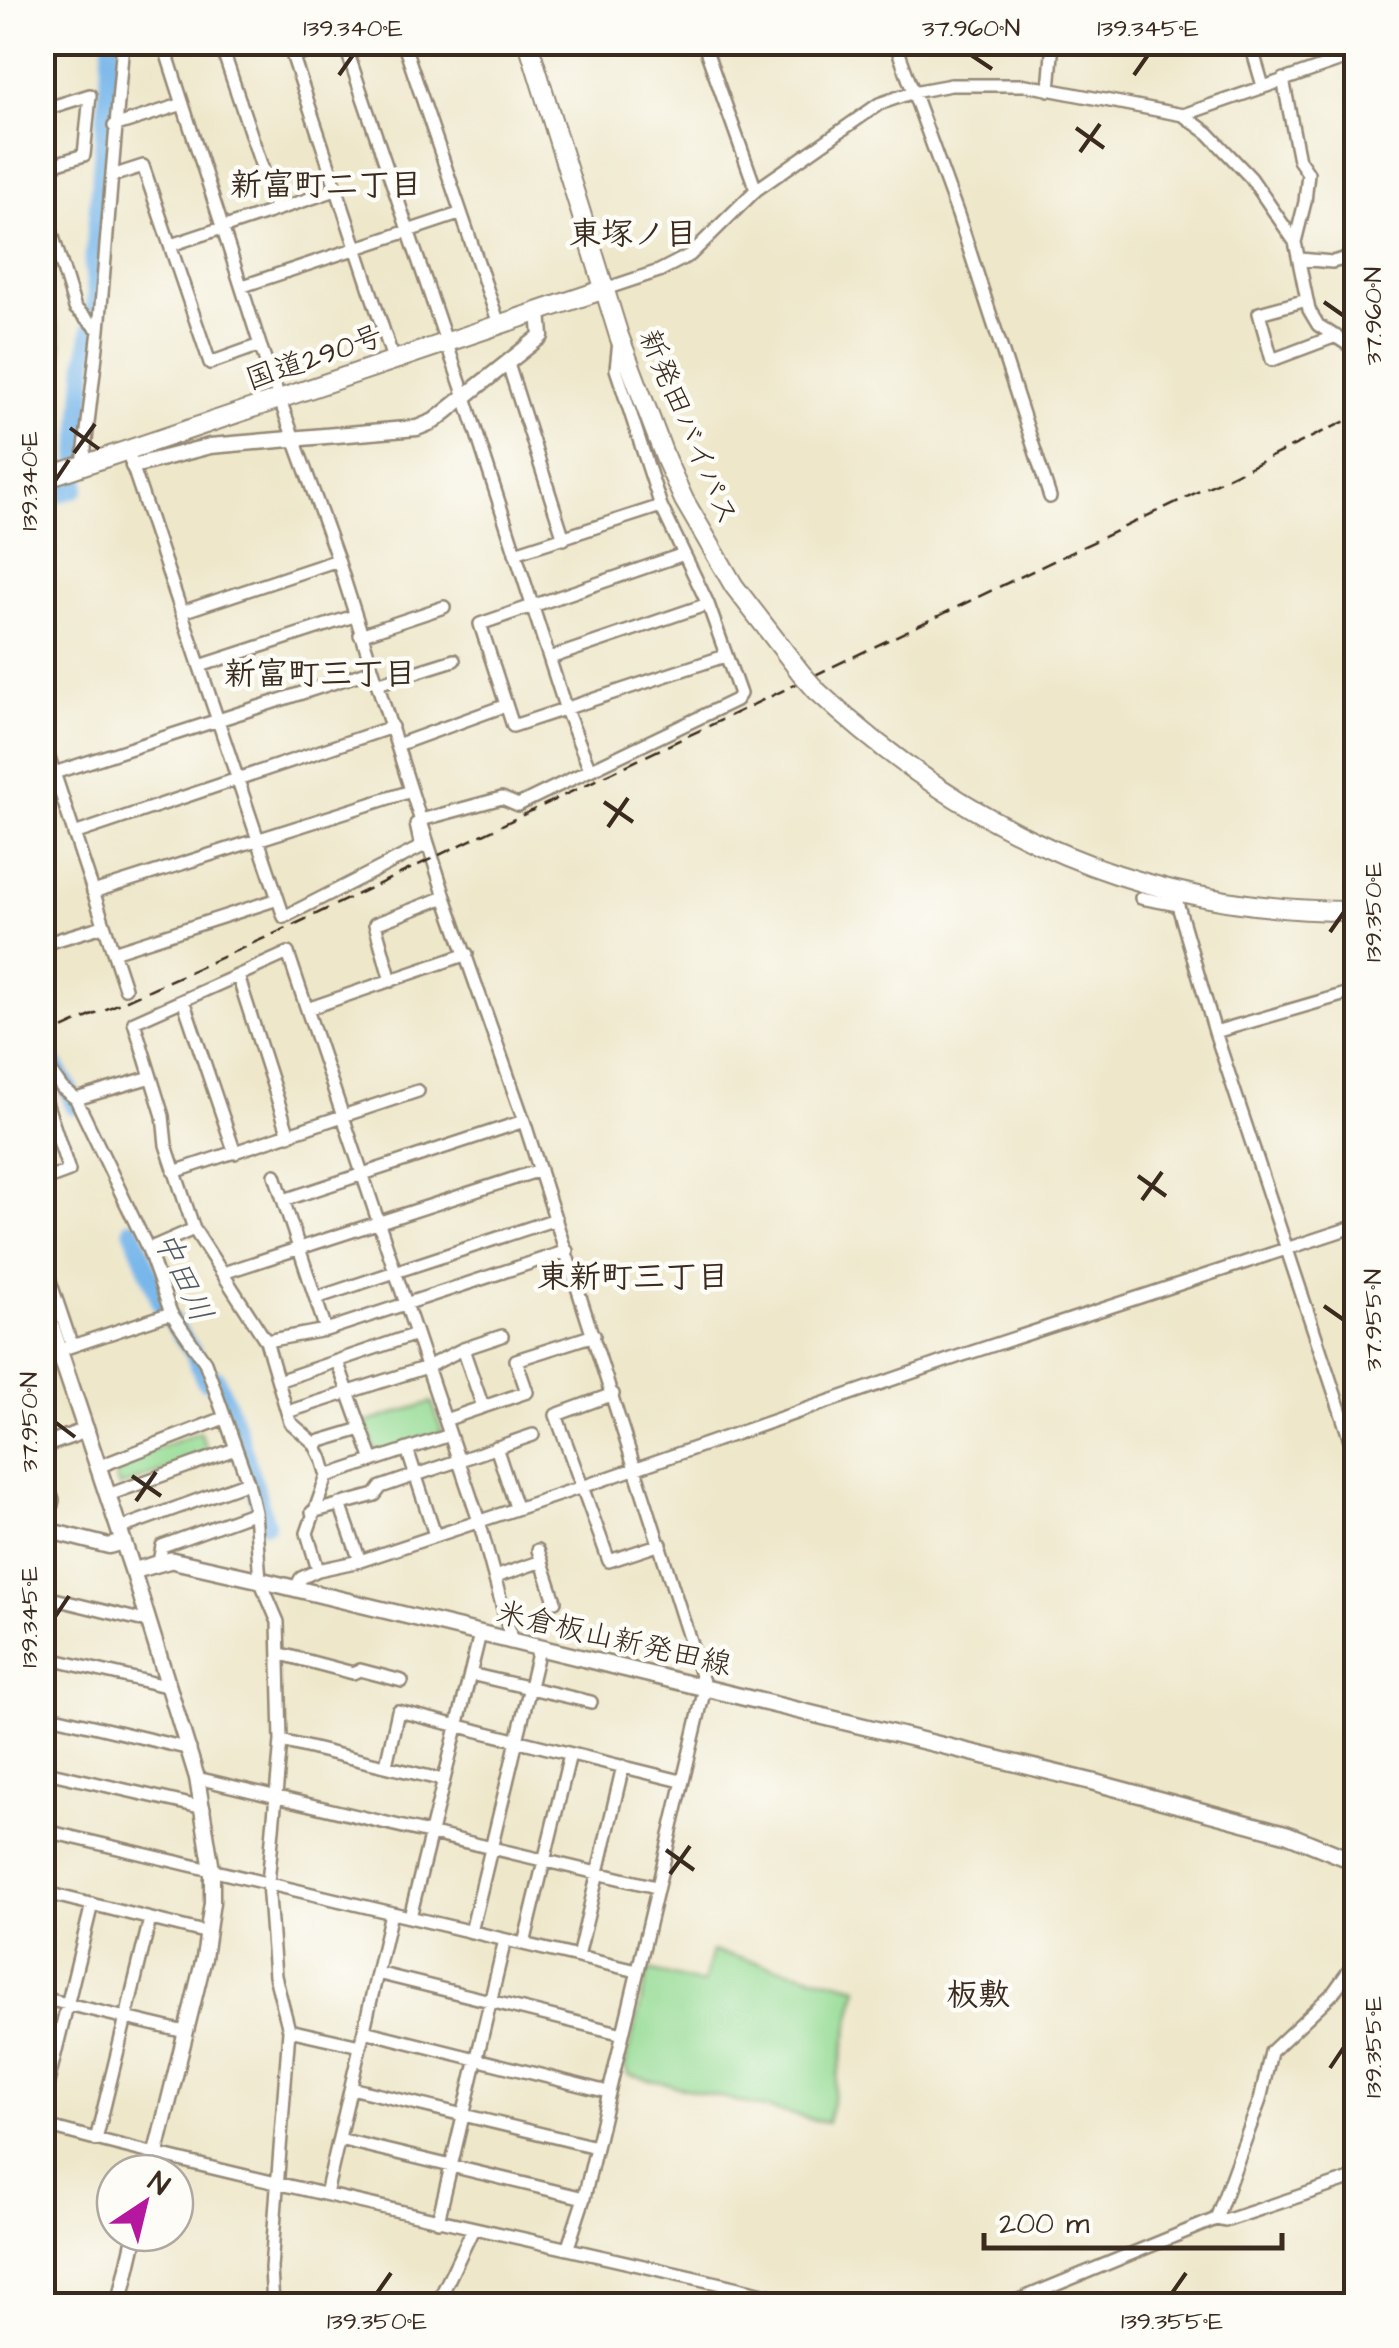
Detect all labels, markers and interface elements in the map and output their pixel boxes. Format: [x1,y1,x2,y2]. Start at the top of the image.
text: 139.340°E [303,11,403,46]
text: 37.960°N [922,11,1020,46]
text: 139.345°E [1097,11,1199,46]
district label: 新富町二丁目 [230,163,422,208]
district label: 東塚ノ目 [569,212,697,257]
text: 37.960°N [1356,267,1391,365]
street label: 国道290号 [240,315,389,401]
street label: 新発田バイパス [628,323,748,532]
text: 139.340°E [12,431,47,531]
district label: 新富町三丁目 [224,652,416,697]
text: 139.350°E [1356,862,1391,962]
water label: 中田川 [142,1224,223,1330]
district label: 東新町三丁目 [537,1255,729,1300]
text: 37.955°N [1356,1269,1391,1371]
text: 37.950°N [12,1372,47,1472]
text: 139.345°E [12,1566,47,1668]
street label: 米倉板山新発田線 [492,1592,735,1686]
district label: 板敷 [946,1973,1010,2018]
text: 139.355°E [1356,1996,1391,2098]
north arrow [95,2153,195,2253]
text: N [140,2163,177,2205]
scale bar [984,2188,1282,2250]
text: 200 m [999,2203,1090,2245]
text: 139.350°E [327,2304,427,2339]
text: 139.355°E [1121,2304,1223,2339]

